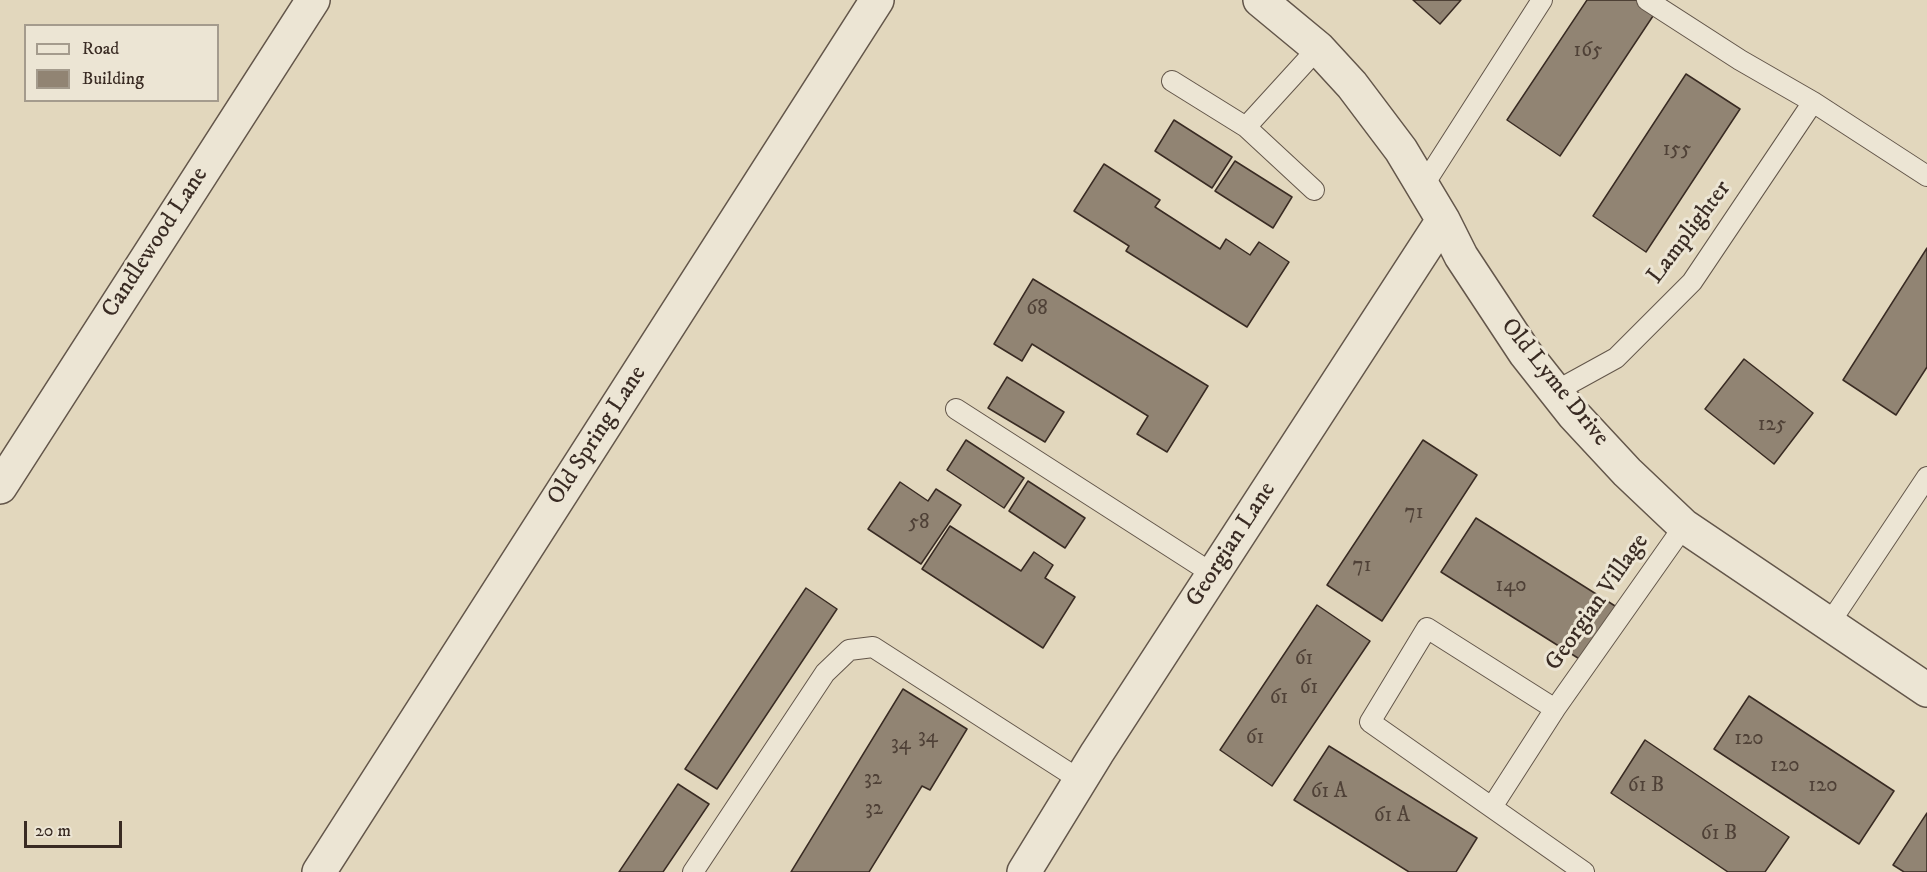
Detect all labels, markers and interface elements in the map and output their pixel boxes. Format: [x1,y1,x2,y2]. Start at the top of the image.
legend [24,24,219,102]
text: Road [82,38,119,60]
house number: 165 [1574,39,1602,65]
text: Building [82,68,144,90]
house number: 155 [1663,138,1691,164]
street label: Candlewood Lane [97,162,215,324]
street label: Lamplighter [1642,176,1738,290]
house number: 68 [1026,297,1048,323]
street label: Old Lyme Drive [1494,313,1614,453]
street label: Old Spring Lane [542,361,654,511]
house number: 125 [1758,413,1786,439]
street label: Georgian Lane [1181,477,1283,613]
house number: 71 [1405,501,1423,527]
house number: 58 [909,511,929,537]
street label: Georgian Village [1540,529,1656,677]
house number: 71 [1353,554,1371,580]
house number: 140 [1495,574,1527,600]
house number: 61 [1295,647,1313,673]
house number: 61 [1300,676,1318,702]
house number: 61 [1270,686,1288,712]
house number: 34 [918,725,938,751]
house number: 61 [1246,726,1264,752]
house number: 120 [1734,727,1764,753]
house number: 34 [891,732,911,758]
house number: 120 [1770,754,1800,780]
house number: 32 [864,767,882,793]
house number: 61 B [1628,774,1664,800]
house number: 120 [1808,774,1838,800]
house number: 61 A [1311,780,1347,806]
house number: 32 [865,797,883,823]
house number: 61 A [1374,804,1410,830]
scale bar [27,809,124,847]
text: 20 m [35,820,71,842]
house number: 61 B [1701,822,1737,848]

